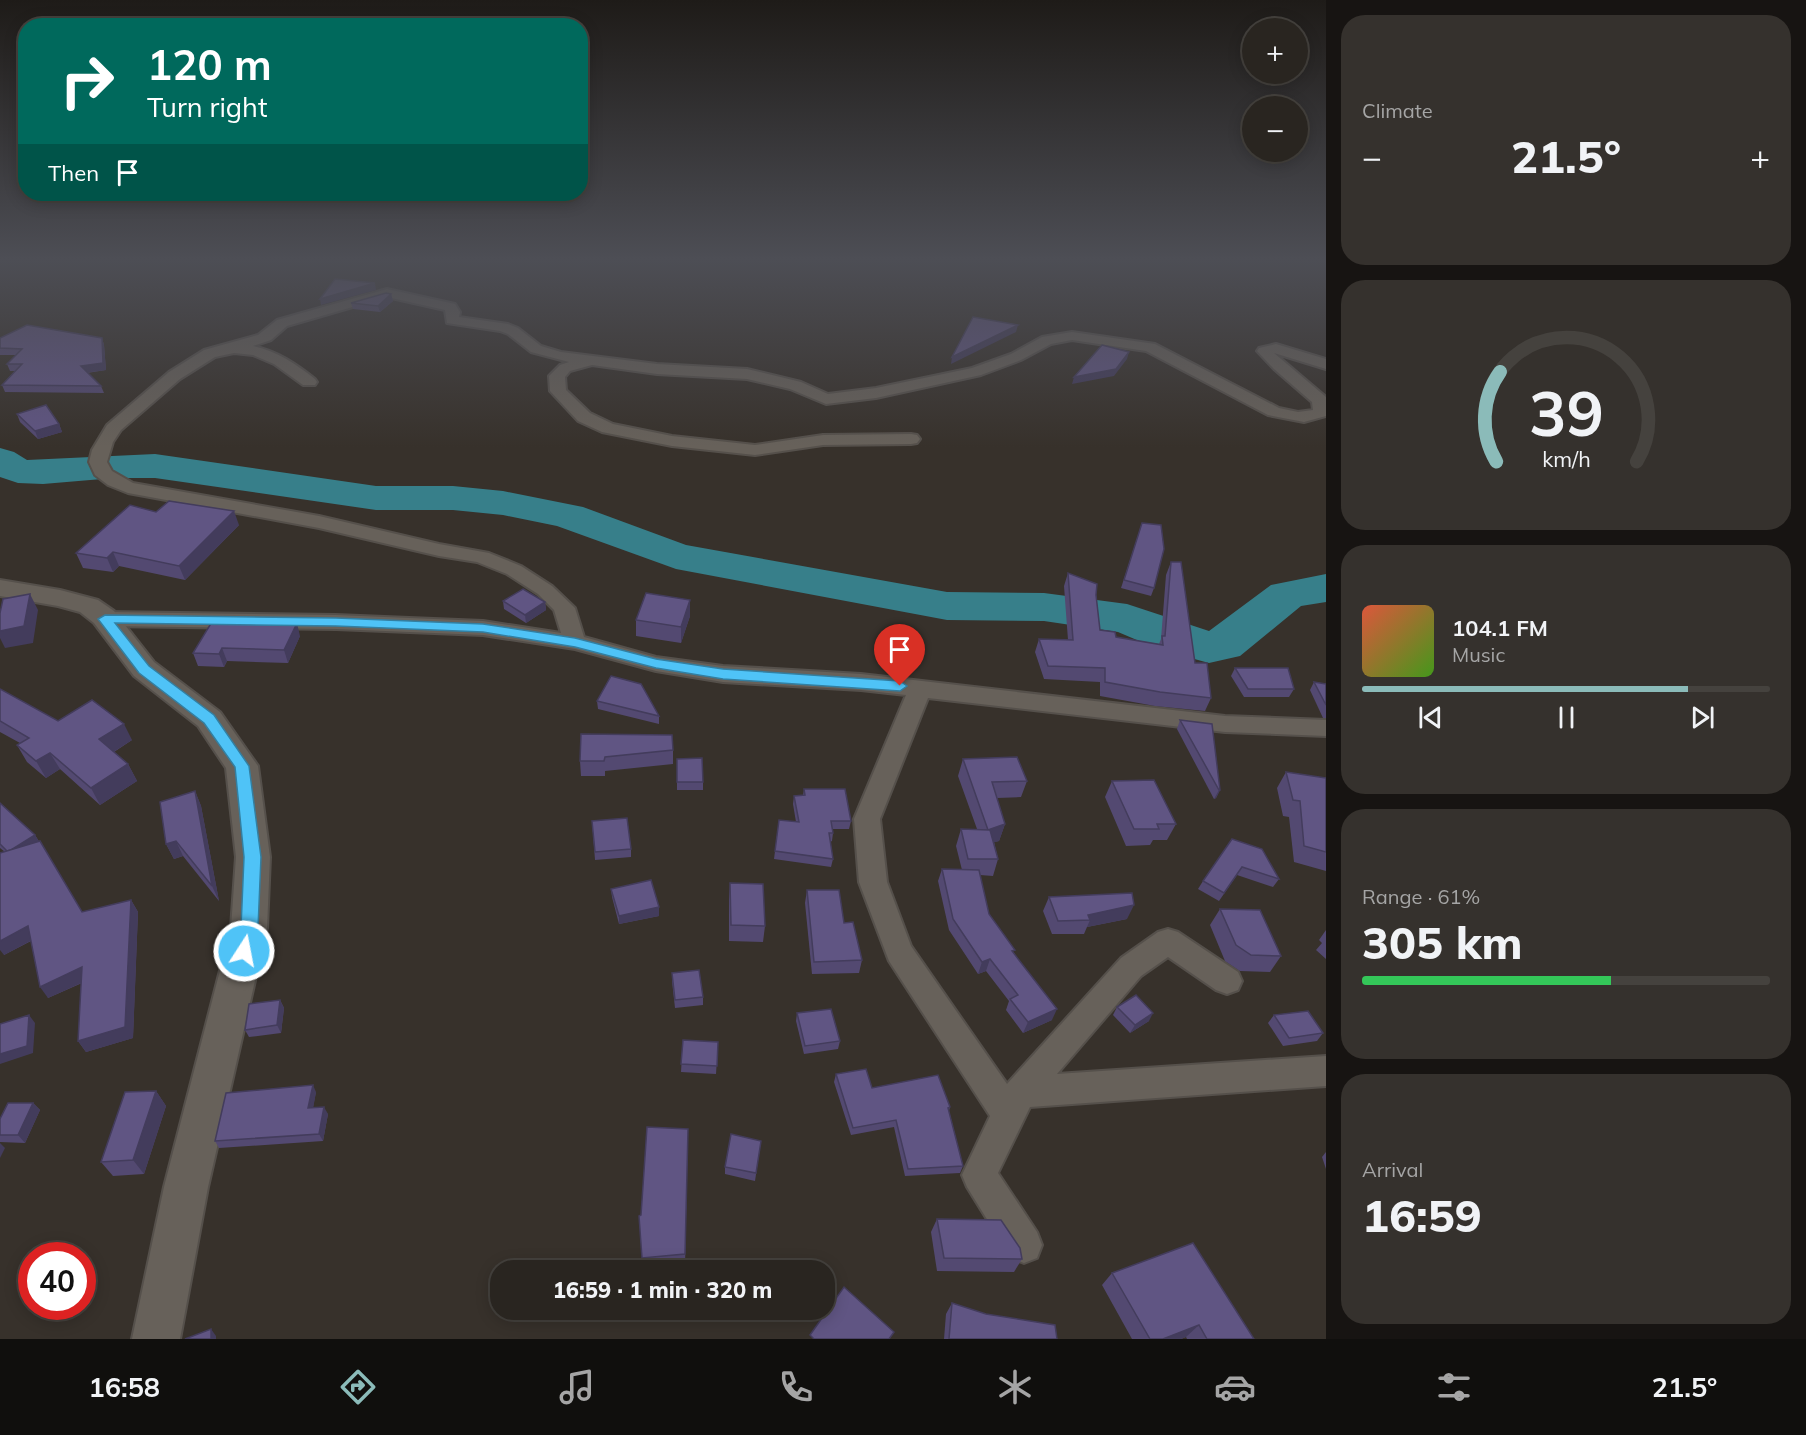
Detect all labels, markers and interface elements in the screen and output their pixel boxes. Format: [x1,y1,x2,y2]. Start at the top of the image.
map controls [1242,18,1308,162]
button: + [1242,18,1308,84]
text: 120 m [147,38,272,91]
icon: right [48,42,126,120]
text: Turn right [147,90,267,124]
button: − [1242,96,1308,162]
text: Climate [1362,98,1433,123]
text: 21.5° [1511,128,1621,184]
text: − [1362,136,1382,177]
text: + [1750,136,1770,177]
icon: arrive [111,156,144,189]
text: Then [48,159,99,187]
text: 39 [1529,373,1603,452]
text: km/h [1542,445,1590,472]
text: 104.1 FM [1452,614,1548,642]
pin [874,624,925,686]
icon: arrive [883,633,916,666]
text: Music [1452,642,1505,667]
icon: previous [1414,701,1447,734]
icon: pause [1550,701,1583,734]
icon: next [1686,701,1719,734]
text: Range · 61% [1362,884,1480,909]
text: 305 km [1362,914,1523,970]
position arrow [212,919,276,983]
text: Arrival [1362,1157,1423,1182]
text: 16:59 [1362,1187,1482,1243]
speed limit sign: 40 [18,1242,96,1320]
text: 16:59 · 1 min · 320 m [553,1276,772,1304]
icon: directions [337,1366,379,1408]
icon: music [556,1366,598,1408]
icon: phone [775,1366,817,1408]
icon: climate [994,1366,1036,1408]
icon: car [1214,1366,1256,1408]
icon: filters [1433,1366,1475,1408]
text: 16:58 [89,1370,160,1404]
text: 21.5° [1652,1370,1717,1404]

